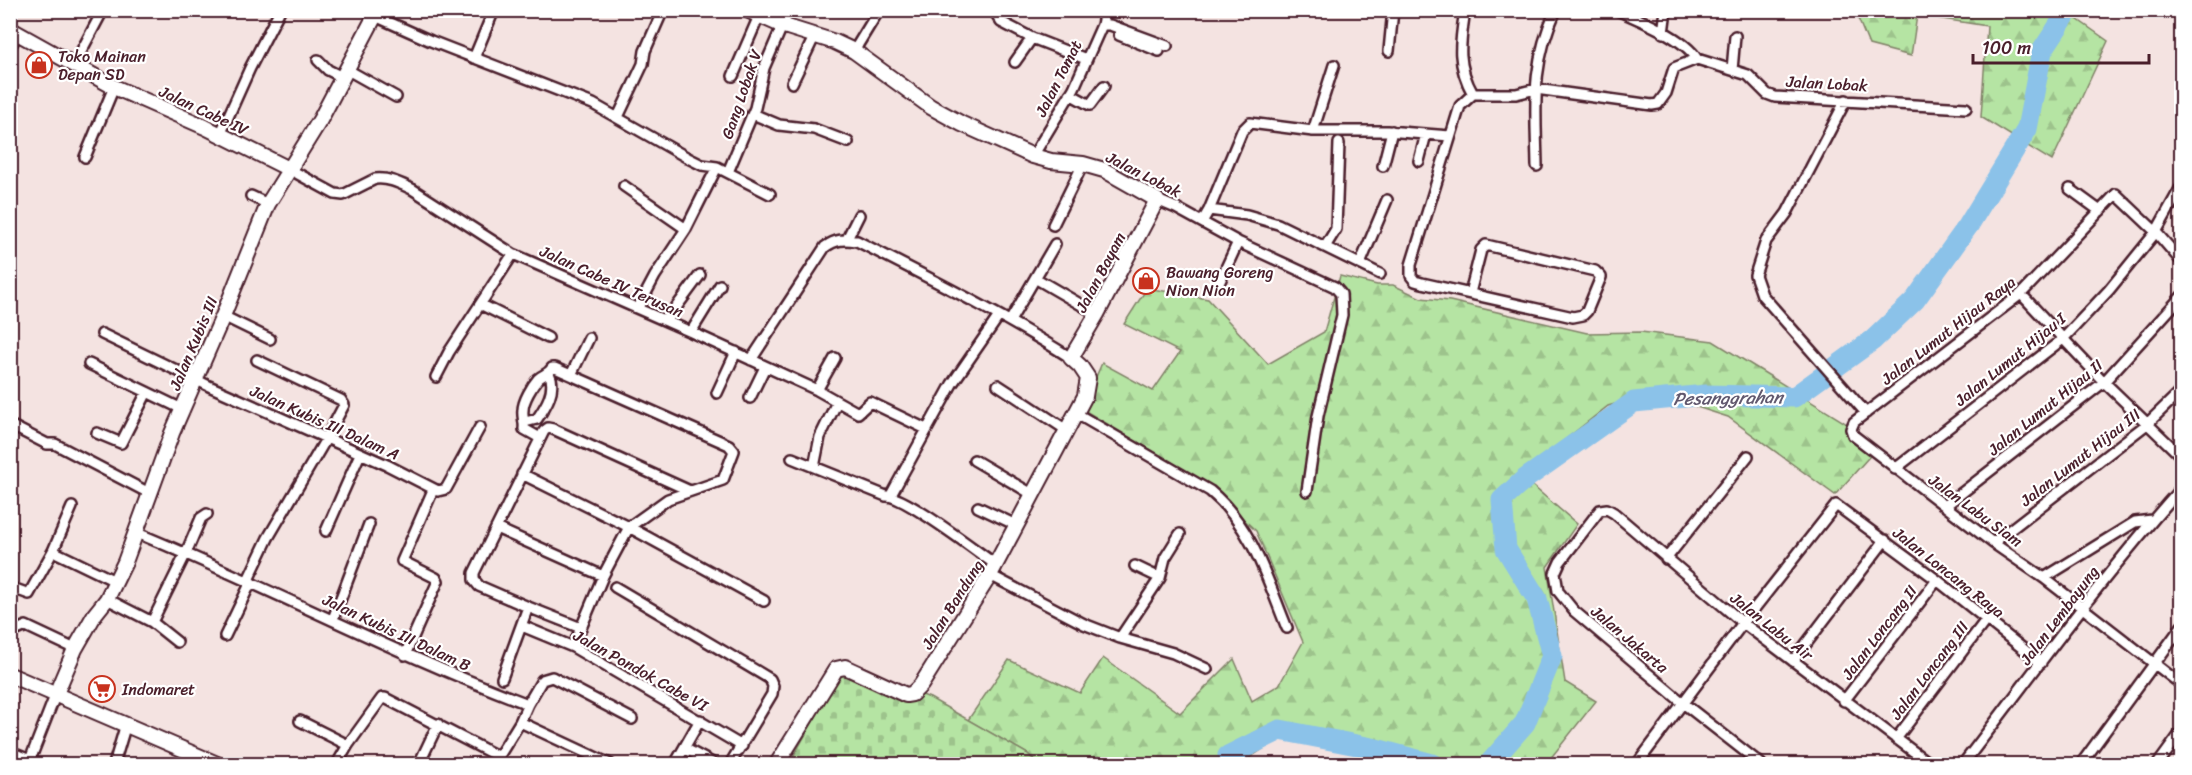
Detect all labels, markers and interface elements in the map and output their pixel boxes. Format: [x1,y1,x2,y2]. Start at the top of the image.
scale bar [1973,27,2148,65]
text: 100 m [1982,32,2031,64]
street label: Jalan Tomat [1026,35,1090,123]
place label: Toko Mainan Depan SD [58,42,146,89]
street label: Gang Lobak V [713,45,771,143]
shop icon: Toko Mainan Depan SD [24,50,54,80]
street label: Jalan Lobak [1785,67,1869,100]
street label: Jalan Cabe IV [153,77,254,144]
street label: Jalan Lobak [1100,143,1187,206]
street label: Jalan Bayam [1067,227,1134,319]
street label: Jalan Cabe IV Terusan [534,236,689,326]
place label: Bawang Goreng Nion Nion [1166,258,1273,305]
shop icon: Bawang Goreng Nion Nion [1131,266,1161,296]
street label: Jalan Lumut Hijau Raya [1874,268,2022,393]
street label: Jalan Kubis III [160,291,226,396]
street label: Jalan Lumut Hijau I [1947,304,2074,414]
street label: Jalan Lumut Hijau II [1980,351,2110,464]
street label: Jalan Kubis III Dalam A [244,376,404,468]
water label: Pesanggrahan [1673,381,1786,415]
street label: Jalan Lumut Hijau III [2013,401,2147,515]
street label: Jalan Labu Siam [1922,465,2029,555]
street label: Jalan Loncang Raya [1885,519,2011,626]
street label: Jalan Bandung [913,553,992,656]
street label: Jalan Lembayung [2011,559,2107,672]
street label: Jalan Loncang II [1833,578,1925,687]
street label: Jalan Labu Air [1723,584,1821,669]
street label: Jalan Kubis III Dalam B [317,585,476,680]
street label: Jalan Jakarta [1583,597,1676,682]
street label: Jalan Loncang III [1882,614,1977,727]
street label: Jalan Pondok Cabe VI [567,621,715,720]
supermarket icon: Indomaret [87,674,117,704]
place label: Indomaret [121,675,195,704]

